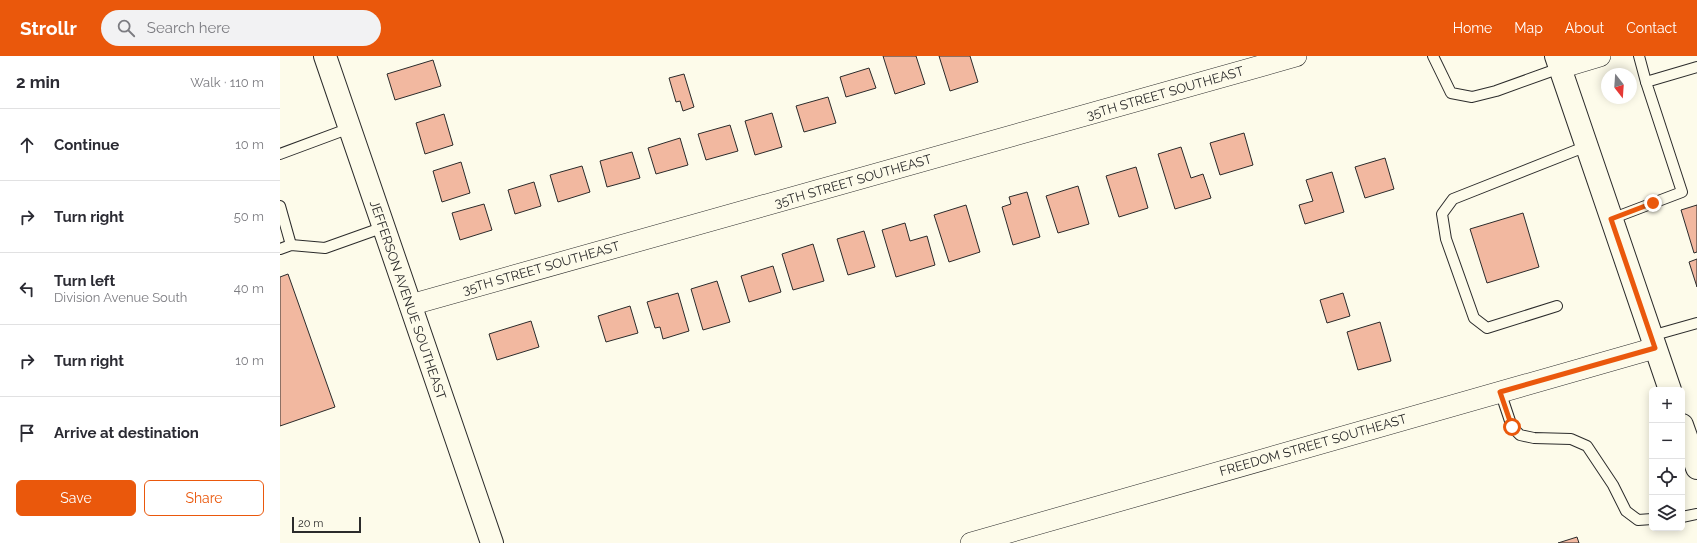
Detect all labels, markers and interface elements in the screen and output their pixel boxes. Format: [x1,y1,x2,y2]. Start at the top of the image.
search box [101,10,381,46]
text: Strollr [20,17,77,39]
icon: search [115,17,137,39]
text: Search here [147,19,230,37]
text: Home [1453,20,1492,36]
text: Map [1514,20,1543,36]
text: About [1565,20,1604,36]
text: Contact [1626,20,1677,36]
street label: 35TH STREET SOUTHEAST [1085,63,1245,123]
north arrow [1601,68,1637,104]
text: 2 min [16,72,60,92]
text: Walk · 110 m [190,75,264,90]
icon: ahead [16,134,38,156]
text: Continue [54,136,119,154]
text: 10 m [235,137,264,152]
street label: 35TH STREET SOUTHEAST [773,151,933,211]
route end [1644,194,1662,212]
street label: JEFFERSON AVENUE SOUTHEAST [367,198,449,402]
icon: right [16,206,38,228]
text: Turn right [54,208,124,226]
text: 50 m [234,209,264,224]
street label: 35TH STREET SOUTHEAST [461,238,621,298]
text: Turn left [54,272,115,290]
icon: left [16,278,38,300]
text: 40 m [234,281,264,296]
text: Division Avenue South [54,290,187,305]
icon: right [16,350,38,372]
text: Turn right [54,352,124,370]
text: 10 m [235,353,264,368]
map controls [1649,387,1685,531]
button: + [1649,387,1685,423]
street label: FREEDOM STREET SOUTHEAST [1218,411,1408,479]
route start [1503,418,1521,436]
icon: arrive [16,422,38,444]
button: − [1649,423,1685,459]
text: Arrive at destination [54,424,199,442]
button: locate [1649,459,1685,495]
button: Save [16,480,136,516]
button: Share [144,480,264,516]
button: layers [1649,495,1685,531]
scale bar [292,515,361,534]
text: 20 m [298,517,323,530]

